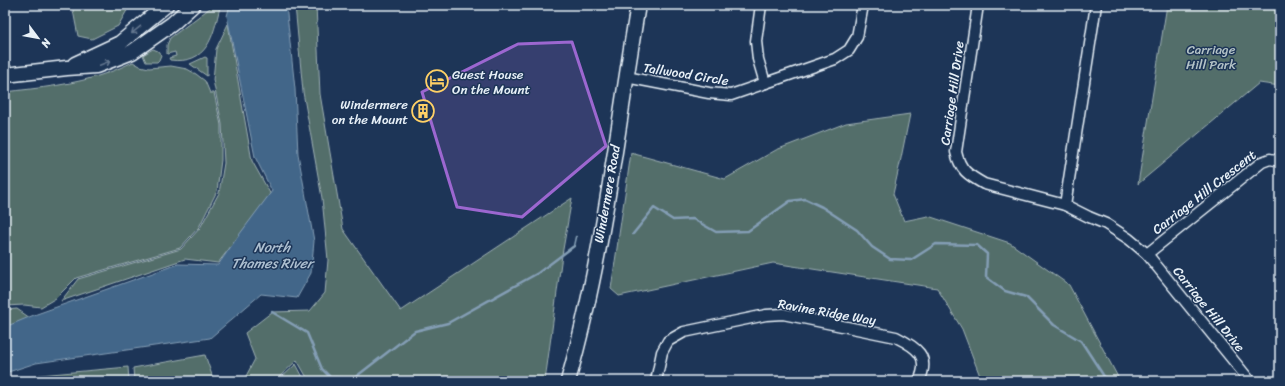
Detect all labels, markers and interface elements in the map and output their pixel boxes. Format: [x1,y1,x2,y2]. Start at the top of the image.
north arrow [18,18,58,58]
one-way arrow [130,25,141,34]
text: N [36,34,57,52]
park label: Carriage Hill Park [1186,38,1236,76]
street label: Carriage Hill Drive [933,39,971,147]
street label: Tallwood Circle [642,56,731,92]
one-way arrow [99,58,111,66]
place label: Guest House On the Mount [452,63,531,101]
hotel icon: Guest House On the Mount [424,68,450,94]
place label: Windermere on the Mount [332,93,408,131]
building icon: Windermere on the Mount [410,98,436,124]
street label: Windermere Road [587,142,627,245]
street label: Carriage Hill Crescent [1147,144,1261,240]
water label: North Thames River [231,235,316,276]
street label: Carriage Hill Drive [1167,261,1251,357]
street label: Ravine Ridge Way [776,292,878,332]

